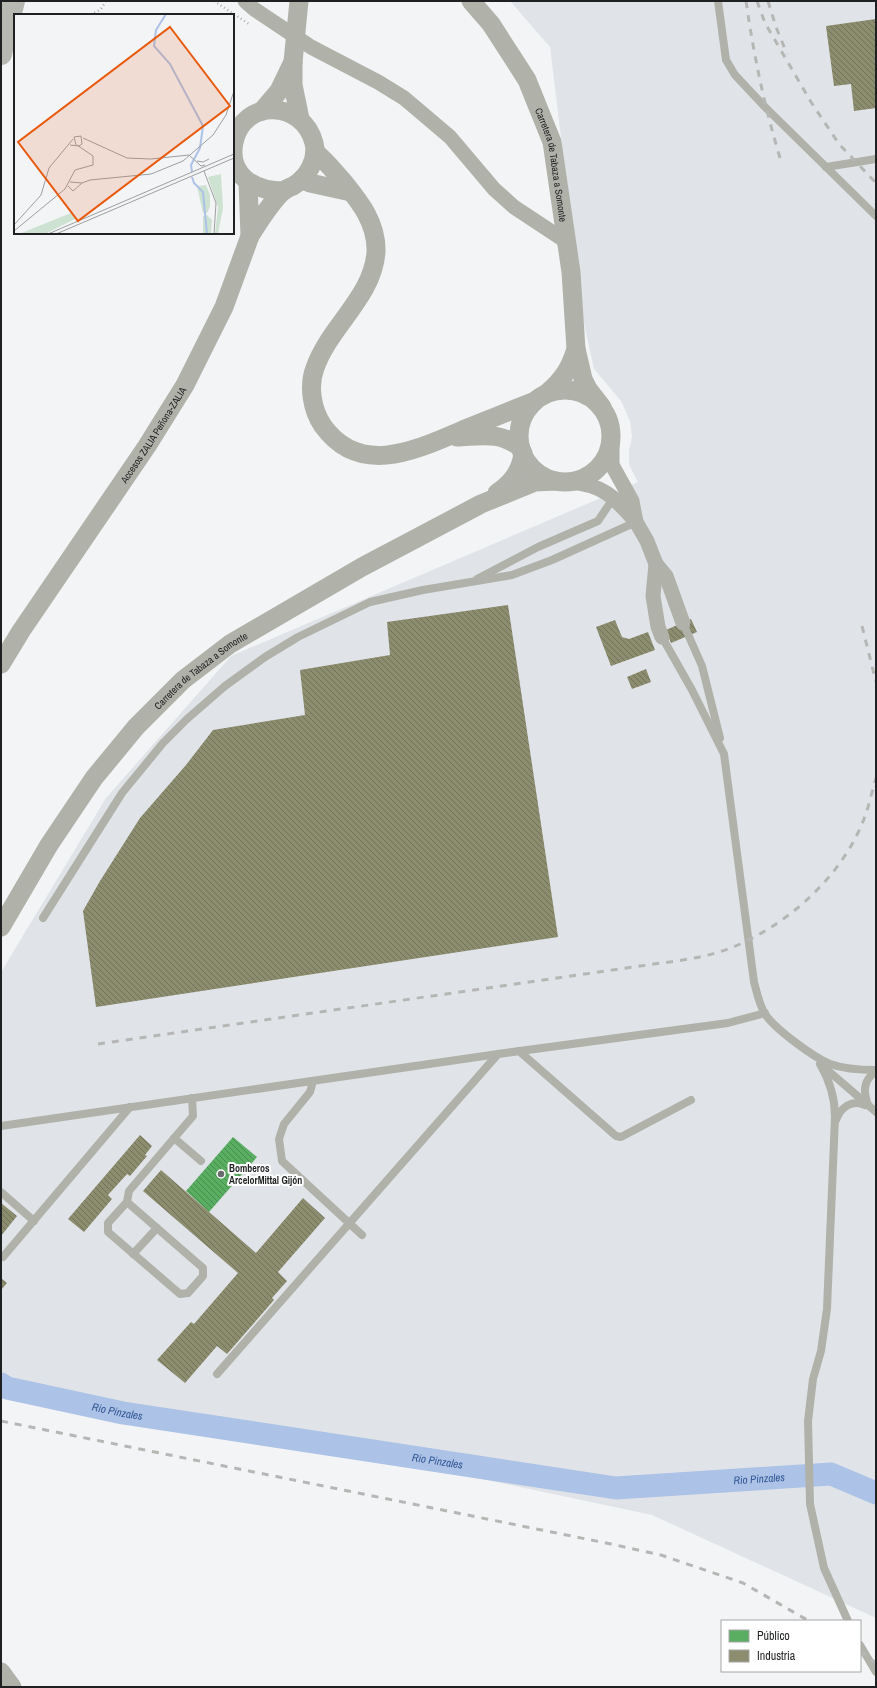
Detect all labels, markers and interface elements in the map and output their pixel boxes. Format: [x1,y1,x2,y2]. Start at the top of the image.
inset map [14,14,234,234]
street label: Carretera de Tabaza a Somonte [532,106,570,223]
street label: Accesos ZALIA Peñona-ZALIA [117,384,189,486]
street label: Carretera de Tabaza a Somonte [151,629,250,712]
place label: Bomberos ArcelorMittal Gijón [229,1162,302,1187]
marker: Bomberos ArcelorMittal Gijón [216,1169,226,1179]
water label: Rio Pinzales [91,1400,144,1423]
water label: Rio Pinzales [411,1450,464,1472]
water label: Rio Pinzales [733,1470,786,1487]
legend [721,1620,861,1672]
text: Público [757,1628,790,1644]
text: Industria [757,1648,796,1664]

